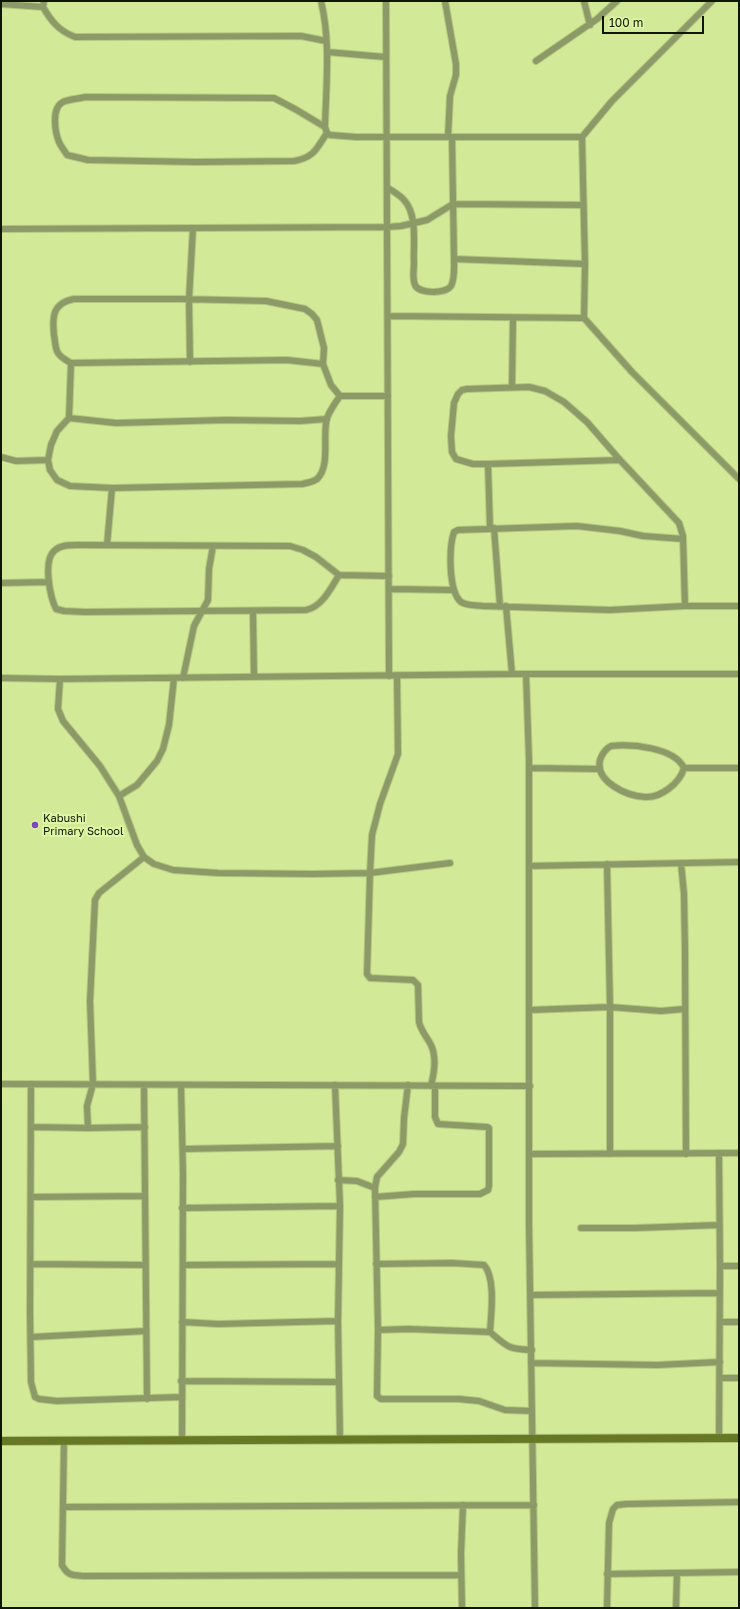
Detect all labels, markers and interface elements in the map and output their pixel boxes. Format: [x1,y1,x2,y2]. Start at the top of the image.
scale bar [604,8,706,34]
text: 100 m [609,15,643,30]
place label: Kabushi Primary School [43,812,123,838]
marker: Kabushi Primary School [30,820,40,830]

